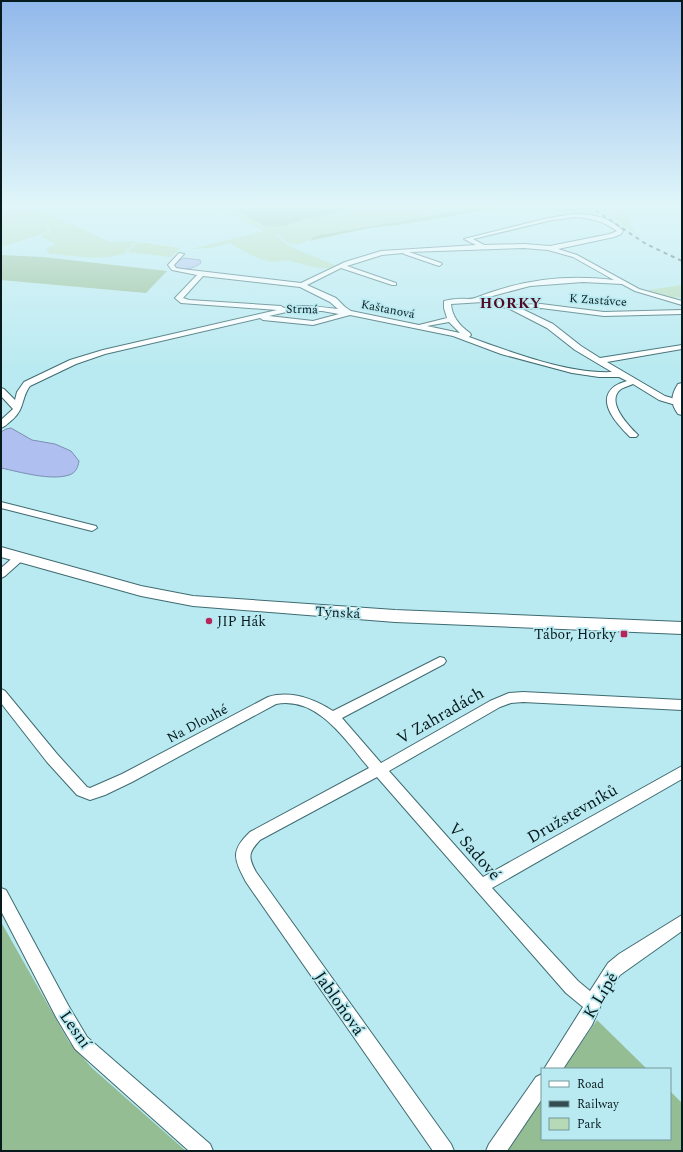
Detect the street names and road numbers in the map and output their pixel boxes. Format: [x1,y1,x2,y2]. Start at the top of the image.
street label: K Zastávce [568,289,628,312]
street label: Kaštanová [359,295,417,324]
street label: Strmá [286,300,318,319]
street label: Týnská [315,601,361,624]
street label: V Zahradách [392,680,489,751]
street label: Na Dlouhé [163,698,232,748]
street label: Družstevníků [522,777,623,850]
street label: V Sadové [442,817,507,886]
street label: Jabloňová [307,966,371,1042]
street label: K Lípě [577,967,625,1024]
street label: Lesní [53,1005,98,1055]

